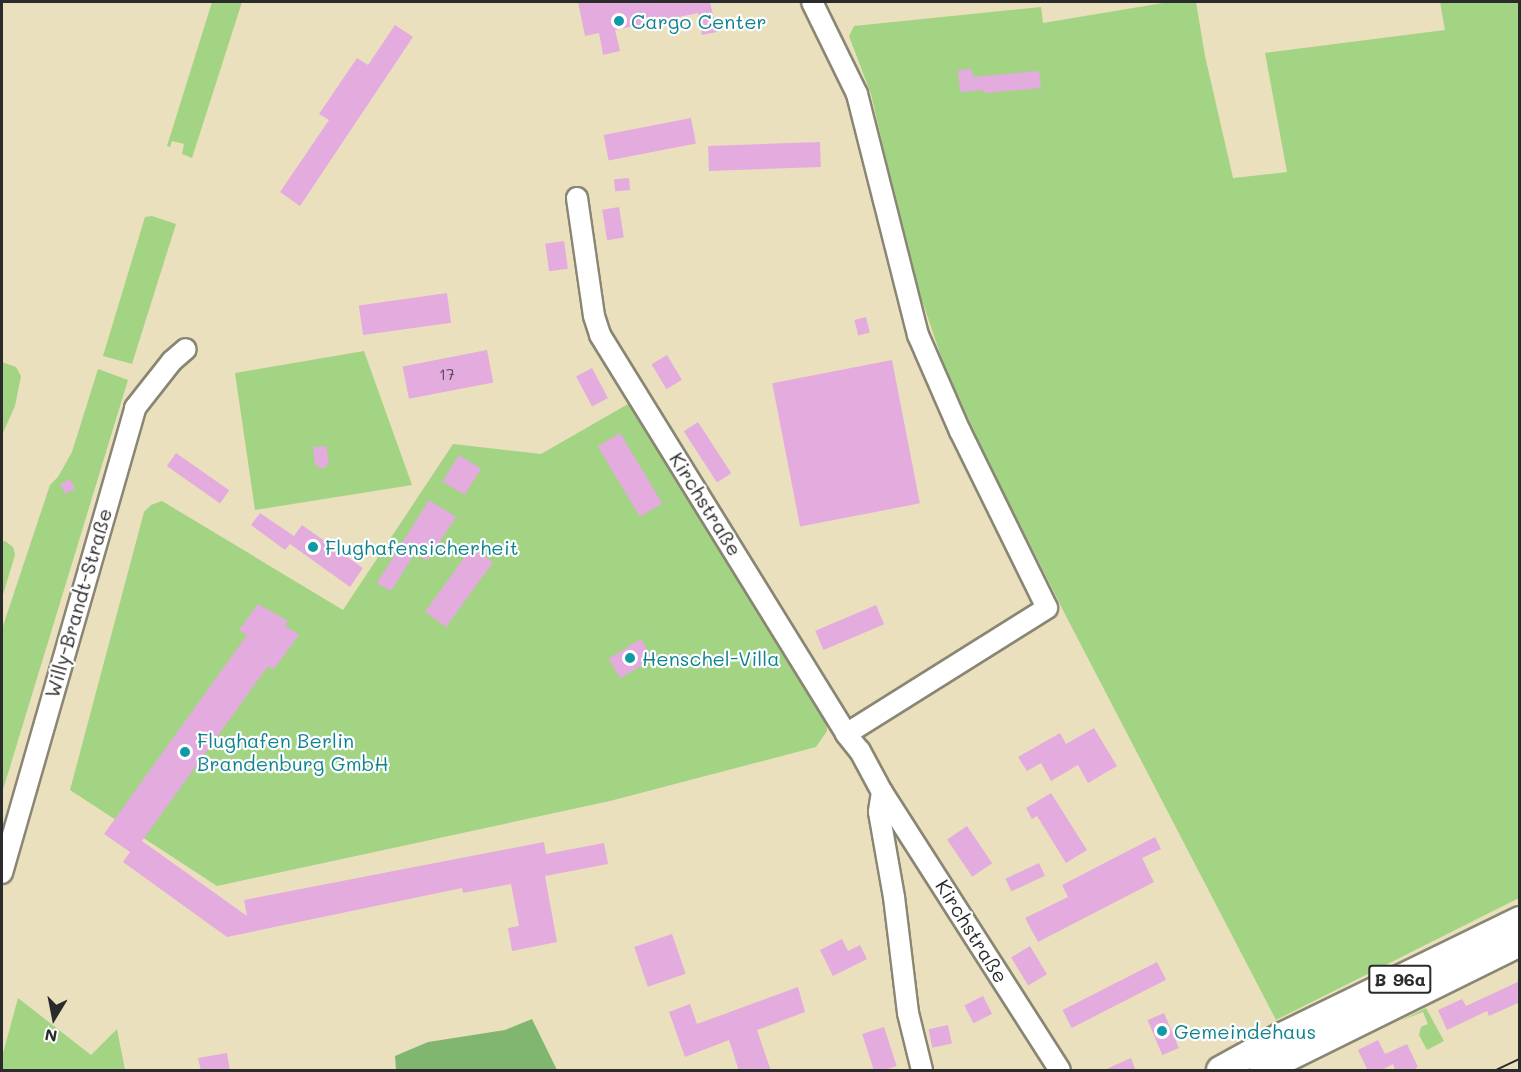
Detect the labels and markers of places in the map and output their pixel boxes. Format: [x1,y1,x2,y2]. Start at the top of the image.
place label: Cargo Center [631,9,767,33]
marker: Cargo Center [612,14,626,28]
place label: Flughafensicherheit [325,535,519,559]
marker: Flughafensicherheit [306,540,320,554]
place label: Henschel-Villa [642,646,780,670]
marker: Henschel-Villa [623,651,637,665]
place label: Flughafen Berlin Brandenburg GmbH [197,728,389,775]
marker: Flughafen Berlin Brandenburg GmbH [178,745,192,759]
place label: Gemeindehaus [1174,1019,1316,1043]
marker: Gemeindehaus [1155,1024,1169,1038]

